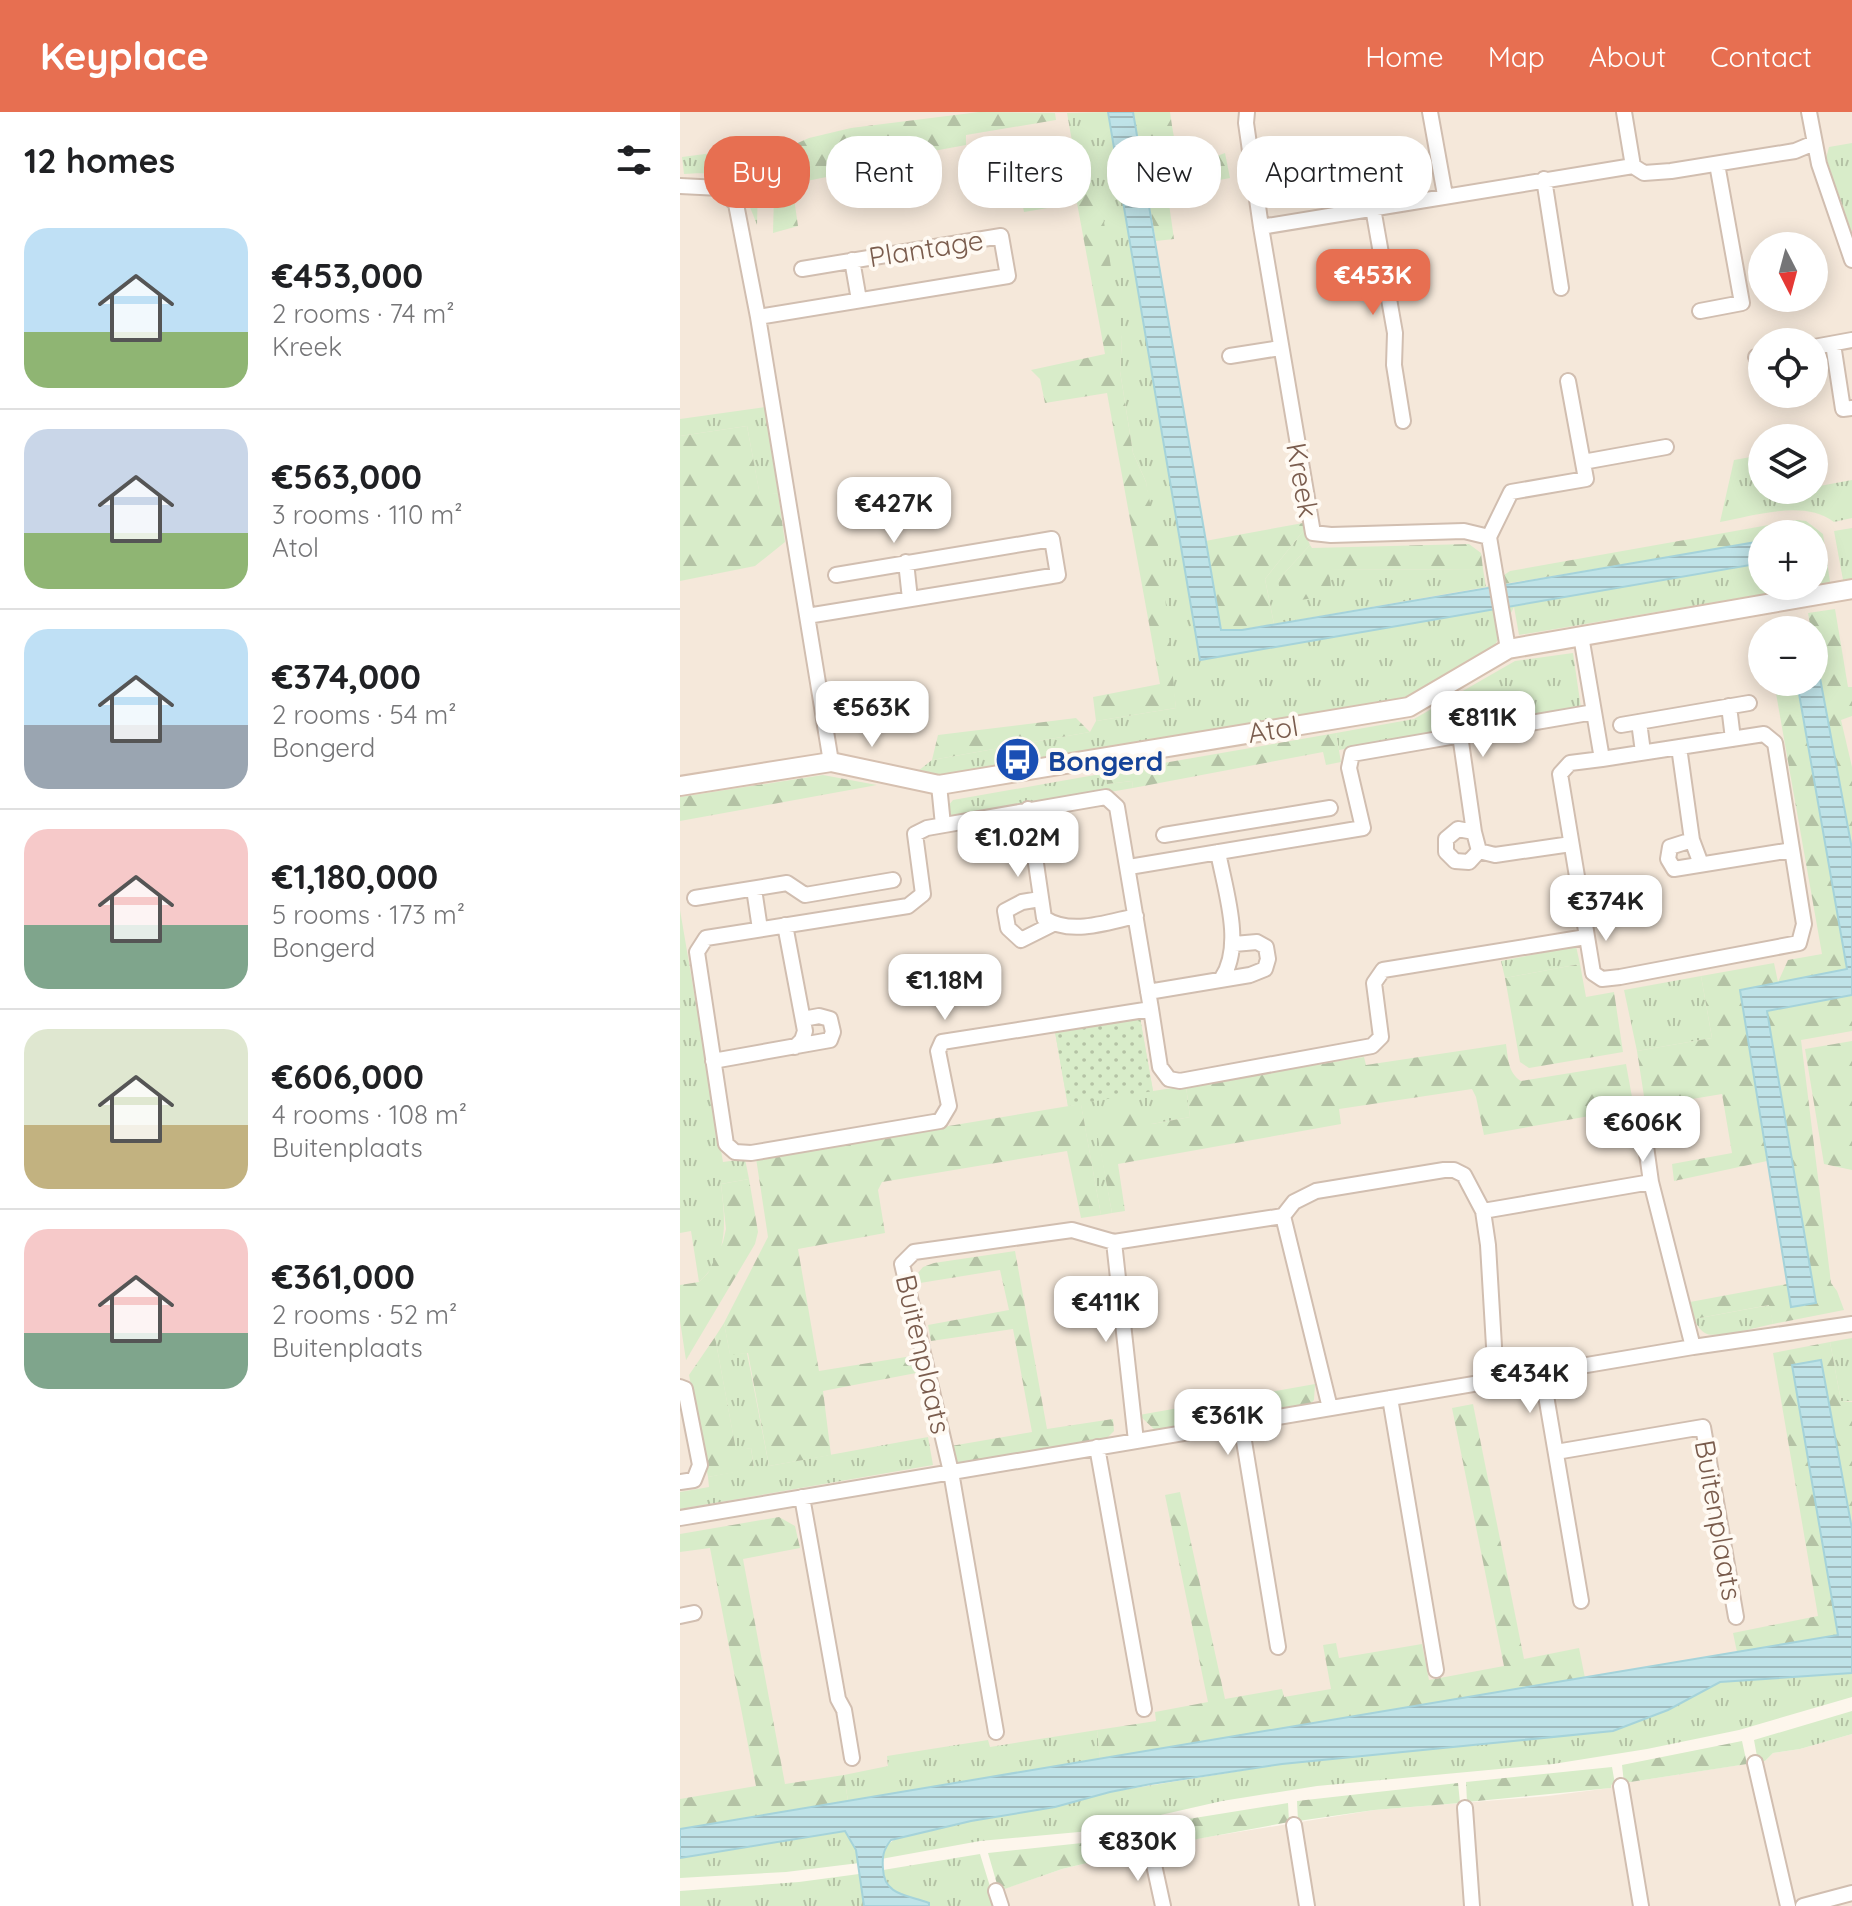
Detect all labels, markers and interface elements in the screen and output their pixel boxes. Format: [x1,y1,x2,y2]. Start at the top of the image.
text: Keyplace [40,32,209,80]
text: Home [1365,39,1444,74]
text: Map [1488,39,1545,74]
text: About [1589,39,1666,74]
text: Contact [1710,39,1812,74]
chip: Buy [704,136,810,208]
chip: Rent [826,136,942,208]
chip: Filters [958,136,1091,208]
chip: New [1107,136,1221,208]
chip: Apartment [1237,136,1432,208]
icon: filters [612,138,656,182]
text: 12 homes [24,139,175,182]
street label: Plantage [866,222,986,274]
north arrow [1748,232,1828,312]
map controls [1748,232,1828,696]
pin: €453K [1317,249,1429,317]
text: €453,000 [272,254,423,297]
text: €453K [1334,258,1412,291]
icon: home [88,260,184,356]
text: 2 rooms · 74 m² [272,297,455,330]
button: locate [1748,328,1828,408]
text: Kreek [272,330,342,363]
button: layers [1748,424,1828,504]
street label: Kreek [1279,440,1327,520]
text: €563,000 [272,455,422,498]
icon: home [88,461,184,557]
pin: €427K [838,477,950,545]
text: €427K [855,486,933,519]
text: 3 rooms · 110 m² [272,498,463,531]
button: + [1748,520,1828,600]
text: Atol [272,531,319,564]
button: − [1748,616,1828,696]
text: €374,000 [272,655,421,698]
icon: home [88,661,184,757]
pin: €563K [816,681,928,749]
text: €563K [834,690,910,723]
pin: €811K [1427,691,1539,759]
text: 2 rooms · 54 m² [272,698,456,731]
text: €811K [1449,700,1517,733]
street label: Atol [1245,708,1301,750]
text: Bongerd [272,731,375,764]
bus stop icon: Bongerd [993,736,1041,784]
place label: Bongerd [1048,743,1163,778]
pin: €1.02M [953,811,1083,879]
text: €1.02M [976,820,1060,853]
text: €1,180,000 [272,855,438,898]
icon: home [88,861,184,957]
pin: €374K [1550,875,1662,943]
text: €374K [1568,884,1644,917]
text: 5 rooms · 173 m² [272,898,465,931]
text: Bongerd [272,931,375,964]
pin: €1.18M [880,954,1010,1022]
text: €1.18M [906,963,984,996]
text: €606,000 [272,1055,424,1098]
icon: home [88,1061,184,1157]
pin: €606K [1587,1096,1699,1164]
text: 4 rooms · 108 m² [272,1098,467,1131]
text: €606K [1604,1105,1682,1138]
text: Buitenplaats [272,1131,423,1164]
text: €361,000 [272,1255,415,1298]
icon: home [88,1261,184,1357]
street label: Buitenplaats [889,1271,959,1437]
pin: €411K [1050,1276,1162,1344]
text: €411K [1072,1285,1140,1318]
text: 2 rooms · 52 m² [272,1298,457,1331]
text: Buitenplaats [272,1331,423,1364]
pin: €434K [1474,1347,1586,1415]
text: €434K [1491,1356,1569,1389]
pin: €361K [1172,1389,1284,1457]
text: €361K [1192,1398,1264,1431]
street label: Buitenplaats [1688,1437,1750,1603]
pin: €830K [1082,1815,1194,1883]
text: €830K [1099,1824,1177,1857]

